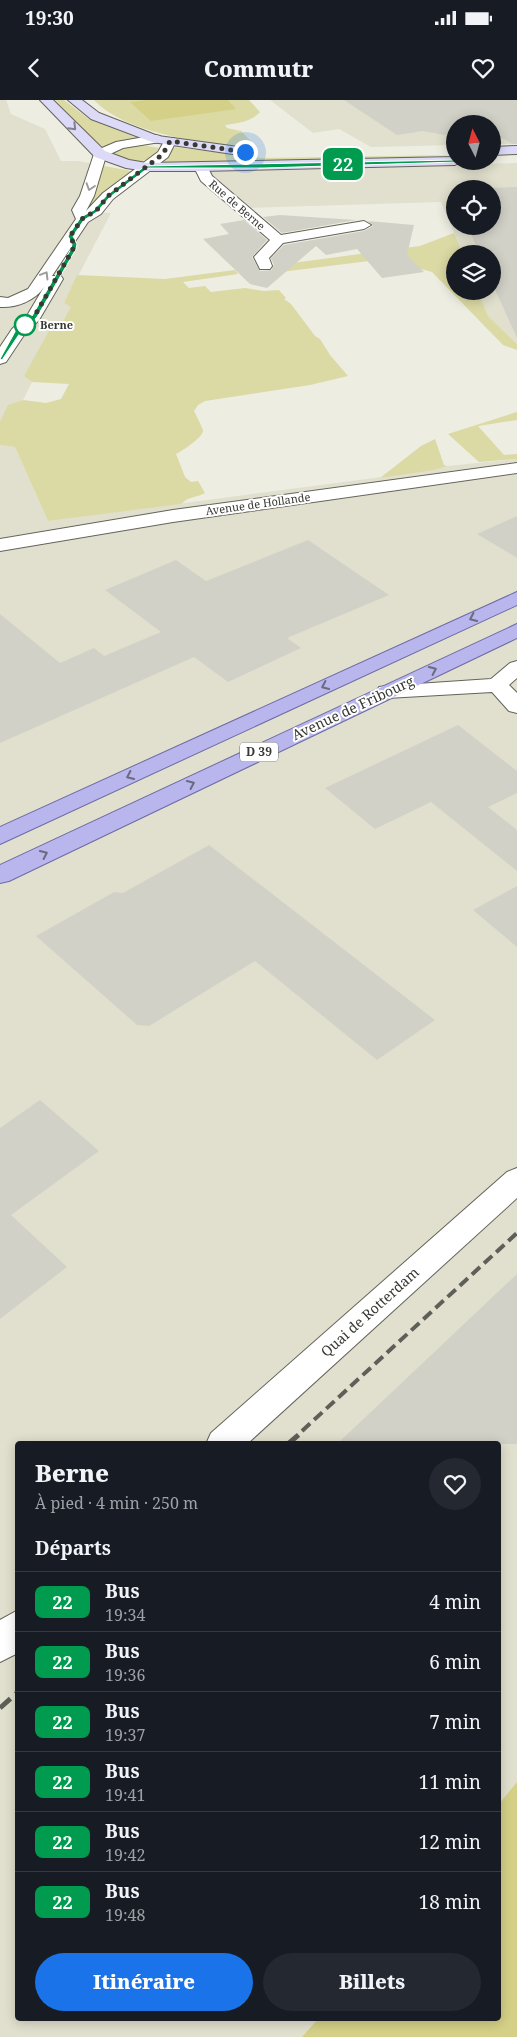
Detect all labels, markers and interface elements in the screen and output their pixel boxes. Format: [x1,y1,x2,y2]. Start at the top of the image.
text: 19:30 [25,5,74,31]
text: Commutr [204,53,313,83]
icon: back [20,54,48,82]
icon: heart [469,54,497,82]
north arrow [446,115,501,170]
map controls [446,115,501,300]
one-way arrow [67,121,76,130]
your location [233,140,258,165]
line badge: 22 [320,148,366,180]
text: 22 [333,152,353,176]
street label: Rue de Berne [206,176,269,233]
button: locate [446,180,501,235]
one-way arrow [85,182,95,191]
button: layers [446,245,501,300]
one-way arrow [38,272,48,281]
marker: Berne [14,314,36,336]
place label: Berne [40,317,73,332]
street label: Avenue de Hollande [205,489,311,518]
one-way arrow [469,612,478,623]
one-way arrow [428,666,437,676]
street label: Avenue de Fribourg [289,671,417,744]
one-way arrow [321,680,330,691]
road number: D 39 [240,742,278,762]
one-way arrow [126,770,135,781]
one-way arrow [186,780,195,791]
one-way arrow [39,850,48,860]
street label: Quai de Rotterdam [317,1262,423,1361]
text: Berne [35,1456,109,1489]
button: heart [429,1458,481,1510]
text: À pied · 4 min · 250 m [35,1492,198,1514]
text: Départs [35,1535,111,1561]
text: Bus [105,1578,140,1604]
text: 4 min [429,1589,481,1615]
text: 22 [52,1590,73,1614]
text: 19:34 [105,1604,145,1626]
text: Bus [105,1638,140,1664]
text: 6 min [429,1649,481,1675]
text: 22 [52,1650,73,1674]
text: 19:36 [105,1664,145,1686]
text: Bus [105,1698,140,1724]
text: 7 min [429,1709,481,1735]
text: 22 [52,1710,73,1734]
text: 19:37 [105,1724,145,1746]
text: Bus [105,1758,140,1784]
text: 11 min [419,1769,481,1795]
text: 22 [52,1770,73,1794]
text: 19:41 [105,1784,145,1806]
text: Bus [105,1818,140,1844]
text: 12 min [419,1829,481,1855]
text: 22 [52,1830,73,1854]
text: 19:42 [105,1844,145,1866]
text: Bus [105,1878,140,1904]
text: 18 min [419,1889,481,1915]
text: 22 [52,1890,73,1914]
text: 19:48 [105,1904,145,1926]
button: Itinéraire [35,1953,253,2011]
button: Billets [263,1953,481,2011]

